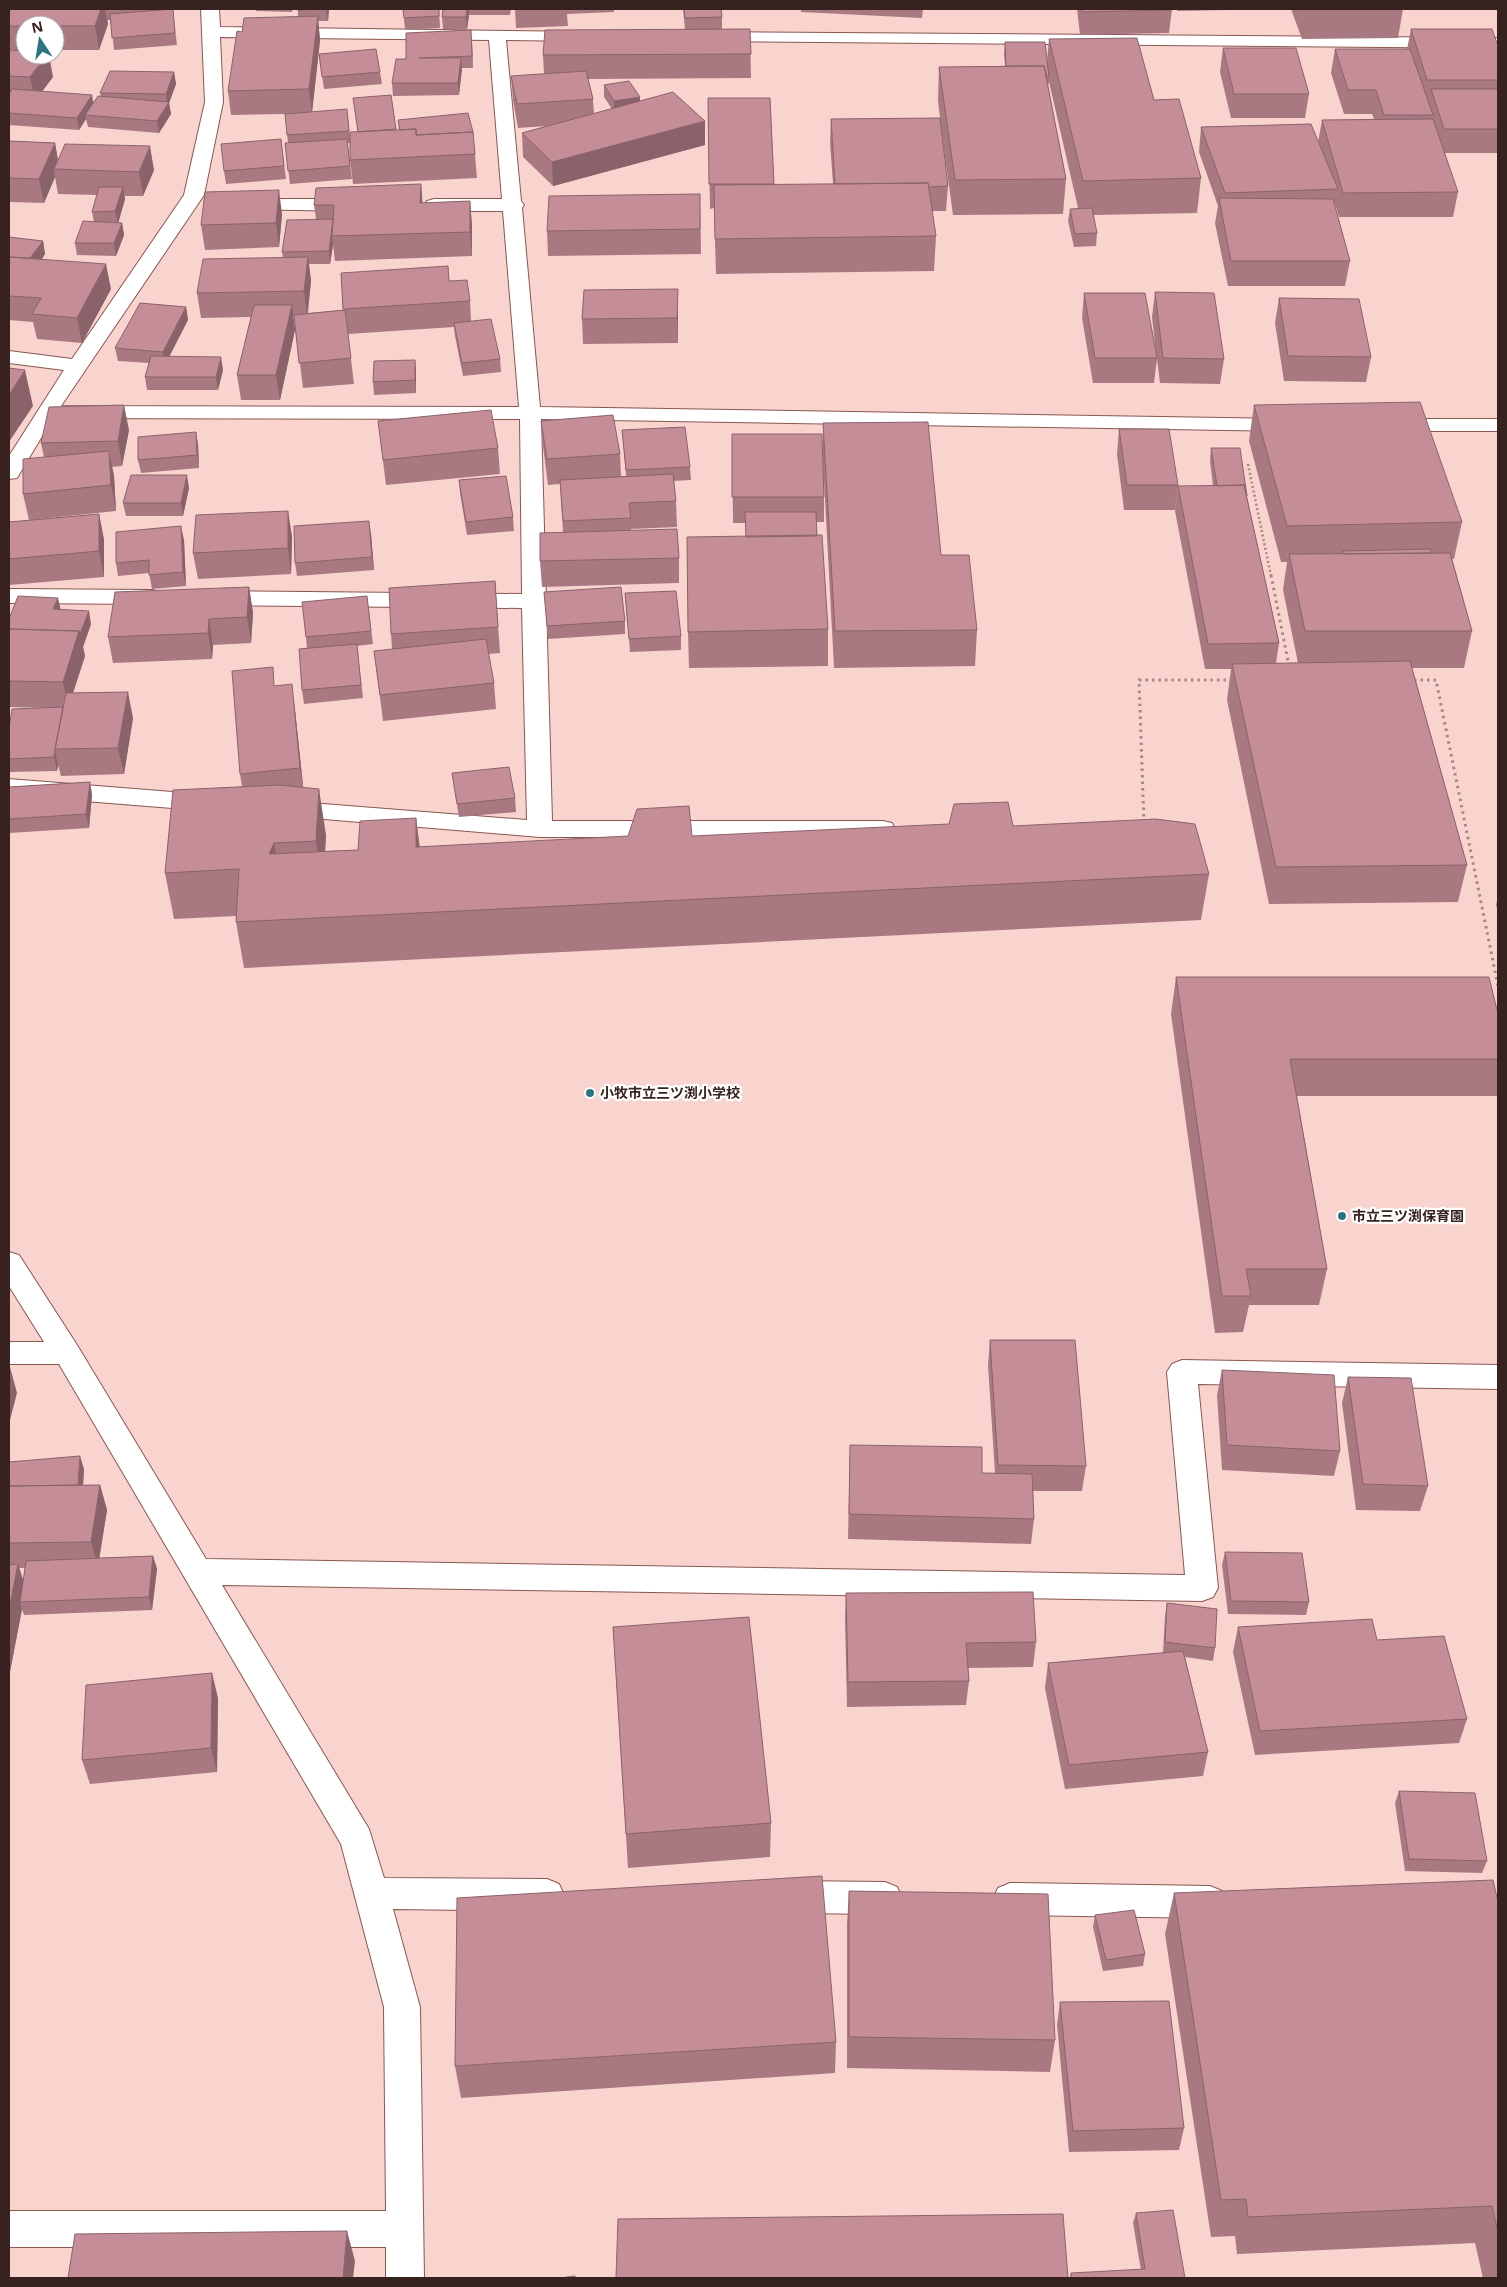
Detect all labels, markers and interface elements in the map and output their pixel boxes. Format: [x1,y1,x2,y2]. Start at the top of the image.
north arrow [15,15,65,65]
text: N [30,16,45,37]
place label: 小牧市立三ツ渕小学校 [600,1083,740,1102]
marker: 小牧市立三ツ渕小学校 [584,1087,596,1099]
place label: 市立三ツ渕保育園 [1352,1206,1464,1225]
marker: 市立三ツ渕保育園 [1336,1210,1348,1222]

